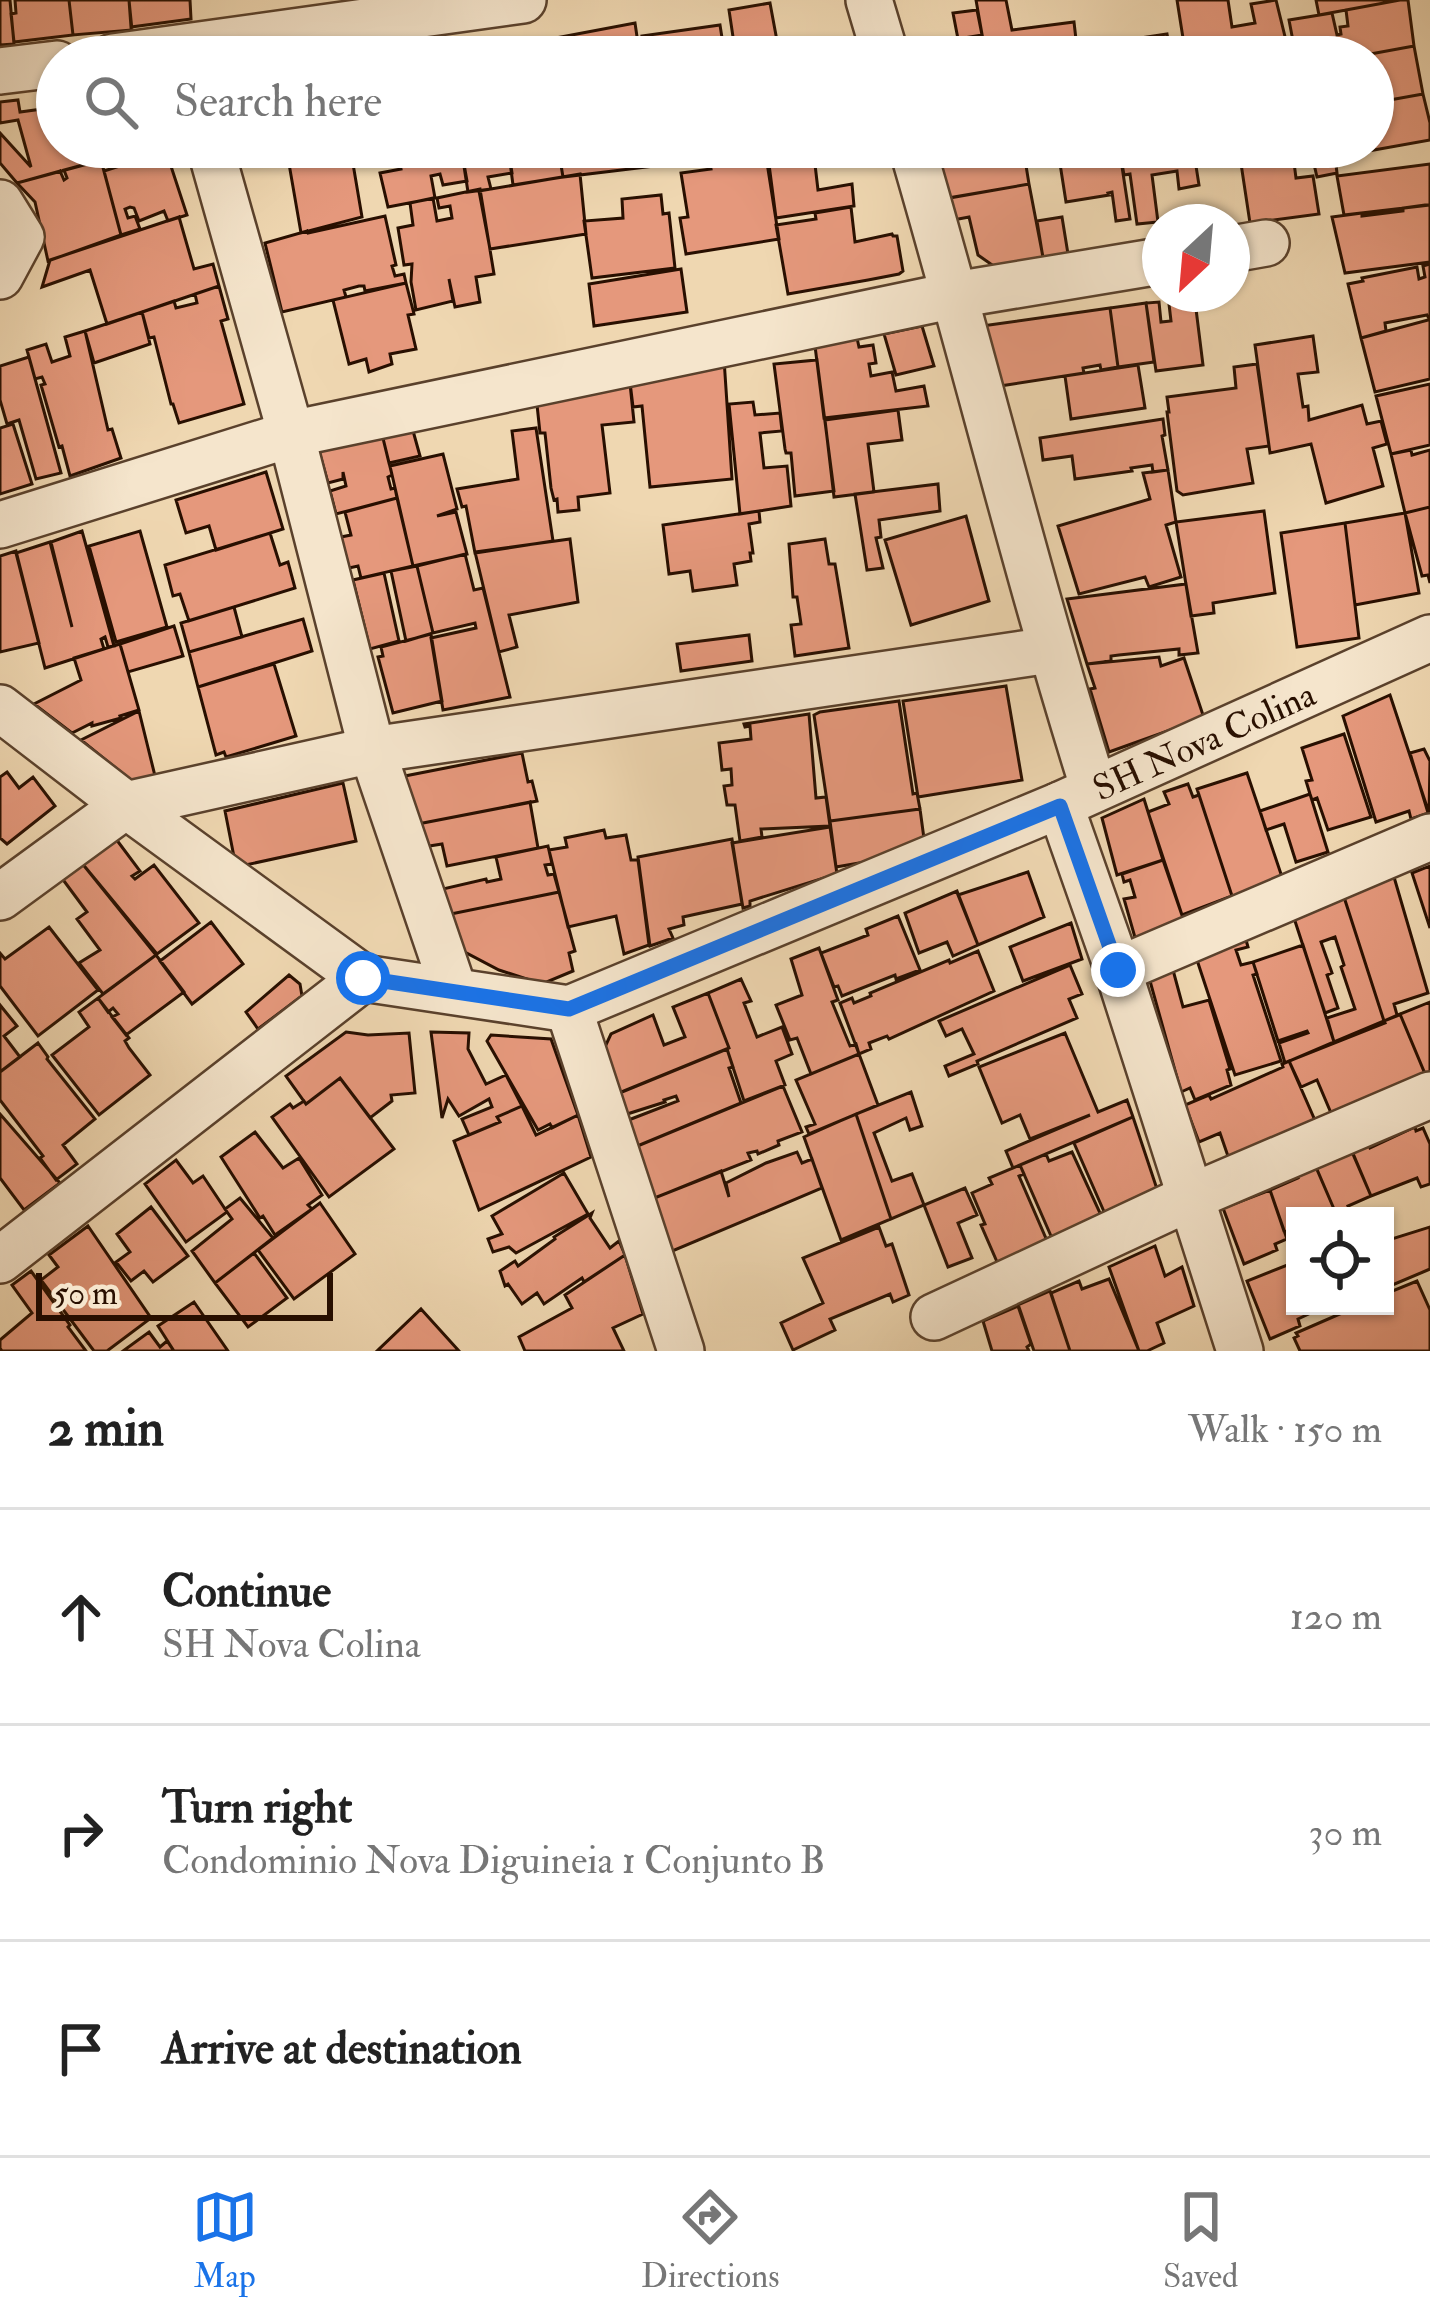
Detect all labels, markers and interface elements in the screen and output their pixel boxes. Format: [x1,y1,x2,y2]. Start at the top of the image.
search box [36,36,1394,168]
icon: search [78,69,144,135]
text: Search here [174,74,382,130]
north arrow [1142,204,1250,312]
street label: SH Nova Colina [1086,671,1324,811]
route end [1091,943,1145,997]
route start [336,951,390,1005]
map controls [1286,1207,1394,1315]
button: locate [1286,1207,1394,1315]
scale bar [36,1267,333,1320]
text: 50 m [54,1273,118,1314]
text: 2 min [48,1397,164,1461]
text: Walk · 150 m [1188,1405,1382,1454]
text: Continue [162,1564,331,1620]
icon: ahead [48,1584,114,1650]
text: 120 m [1290,1592,1382,1641]
text: SH Nova Colina [162,1620,421,1669]
text: Turn right [162,1780,352,1836]
icon: right [48,1800,114,1866]
text: 30 m [1309,1808,1382,1857]
text: Condominio Nova Diguineia 1 Conjunto B [162,1836,825,1885]
icon: arrive [48,2016,114,2082]
text: Arrive at destination [162,2021,522,2077]
tab: Map [192,2184,258,2297]
tab: Directions [641,2184,780,2297]
tab: Saved [1163,2184,1238,2297]

